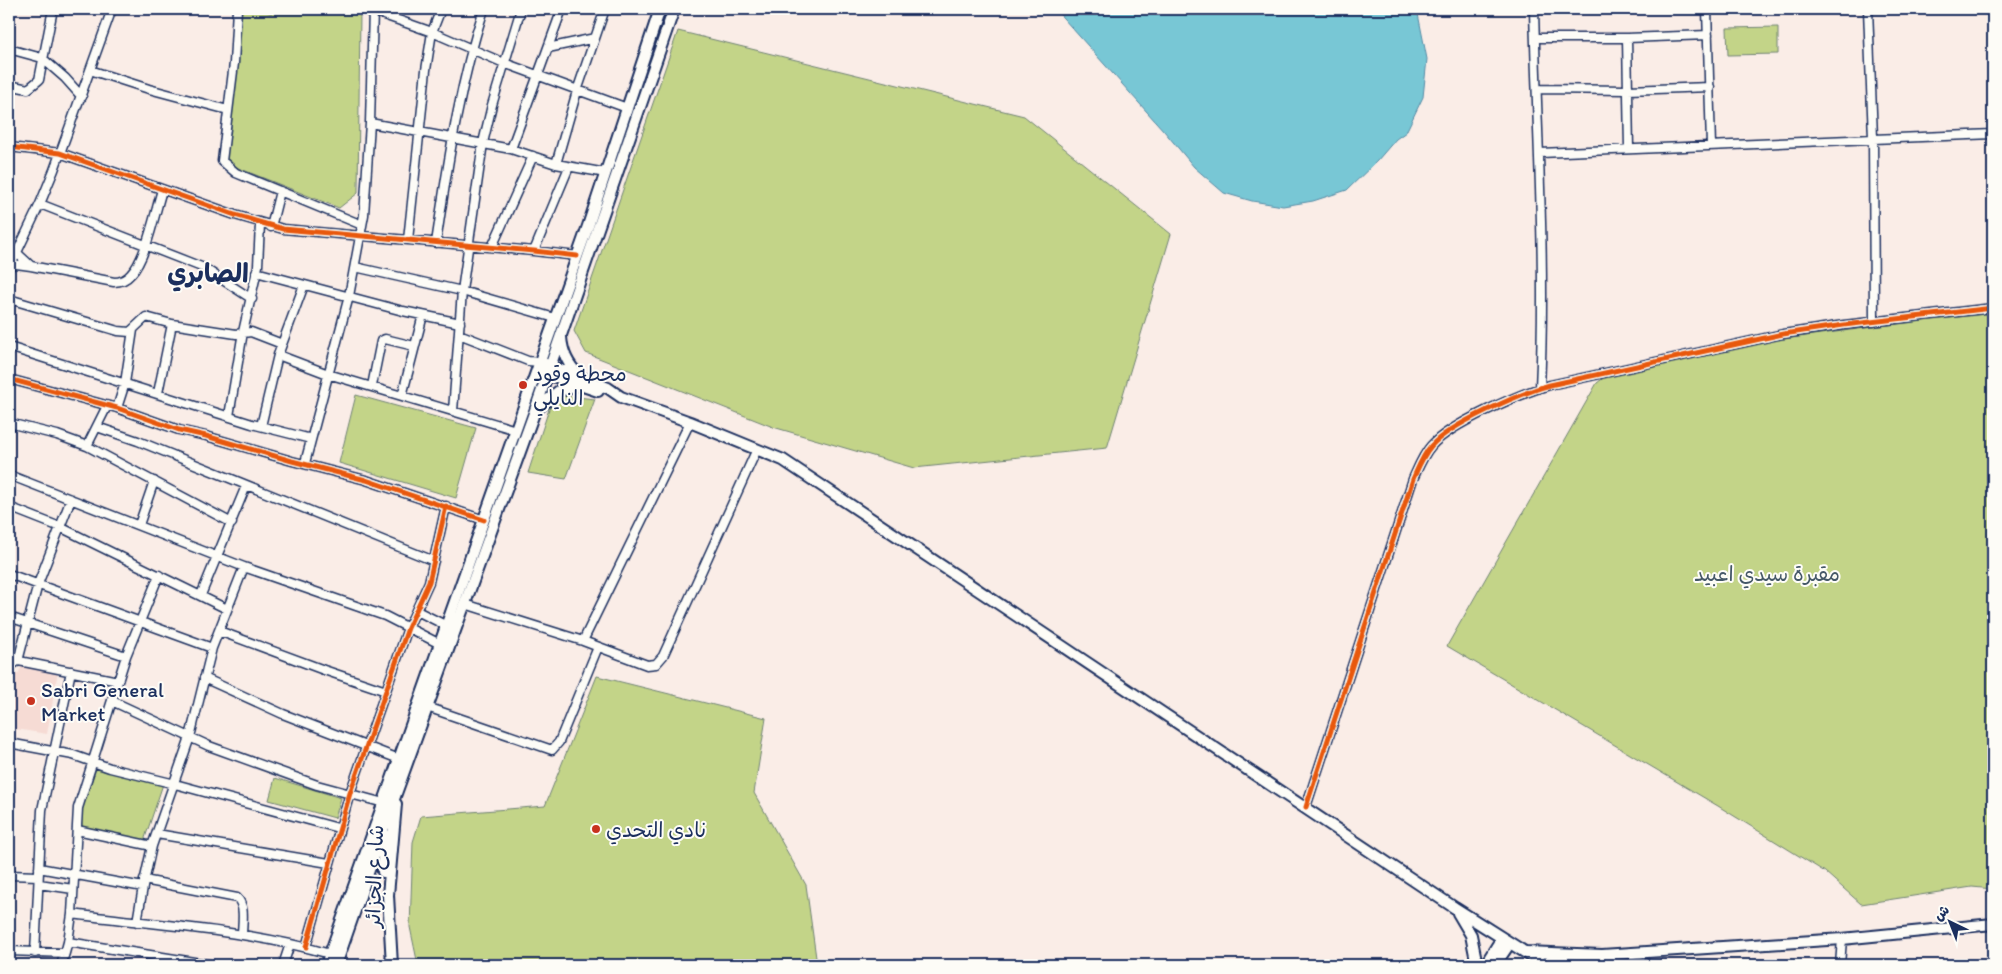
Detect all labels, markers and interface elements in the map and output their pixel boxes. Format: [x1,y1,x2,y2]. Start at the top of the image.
district label: الصابري [167,257,249,292]
place label: محطة وقود النايلي [533,361,627,417]
marker: محطة وقود النايلي [517,379,529,391]
park label: مقبرة سيدي اعبيد [1694,561,1840,589]
place label: Sabri General Market [41,677,164,726]
marker: Sabri General Market [25,695,37,707]
place label: نادي التحدي [606,817,706,845]
marker: نادي التحدي [590,823,602,835]
street label: شارع الجزائر [360,824,391,930]
north arrow [1924,896,1974,946]
text: ش [1930,901,1953,924]

